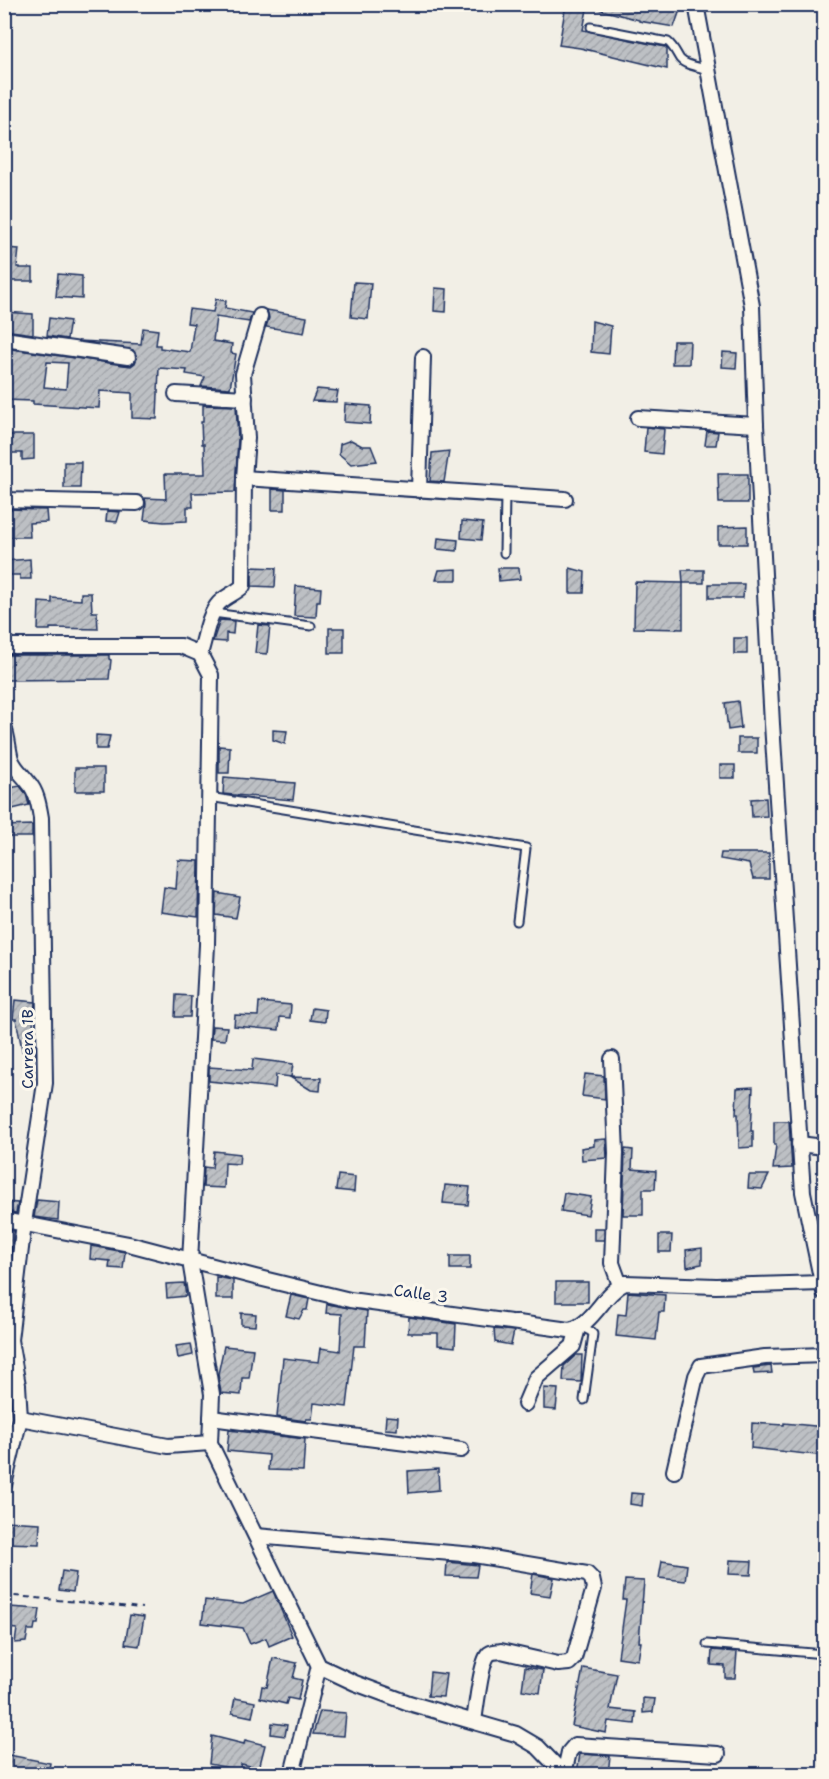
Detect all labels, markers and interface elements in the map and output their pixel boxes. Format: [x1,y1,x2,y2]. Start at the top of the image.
street label: Carrera 1B [17,1009,38,1089]
street label: Calle 3 [392,1279,449,1308]

